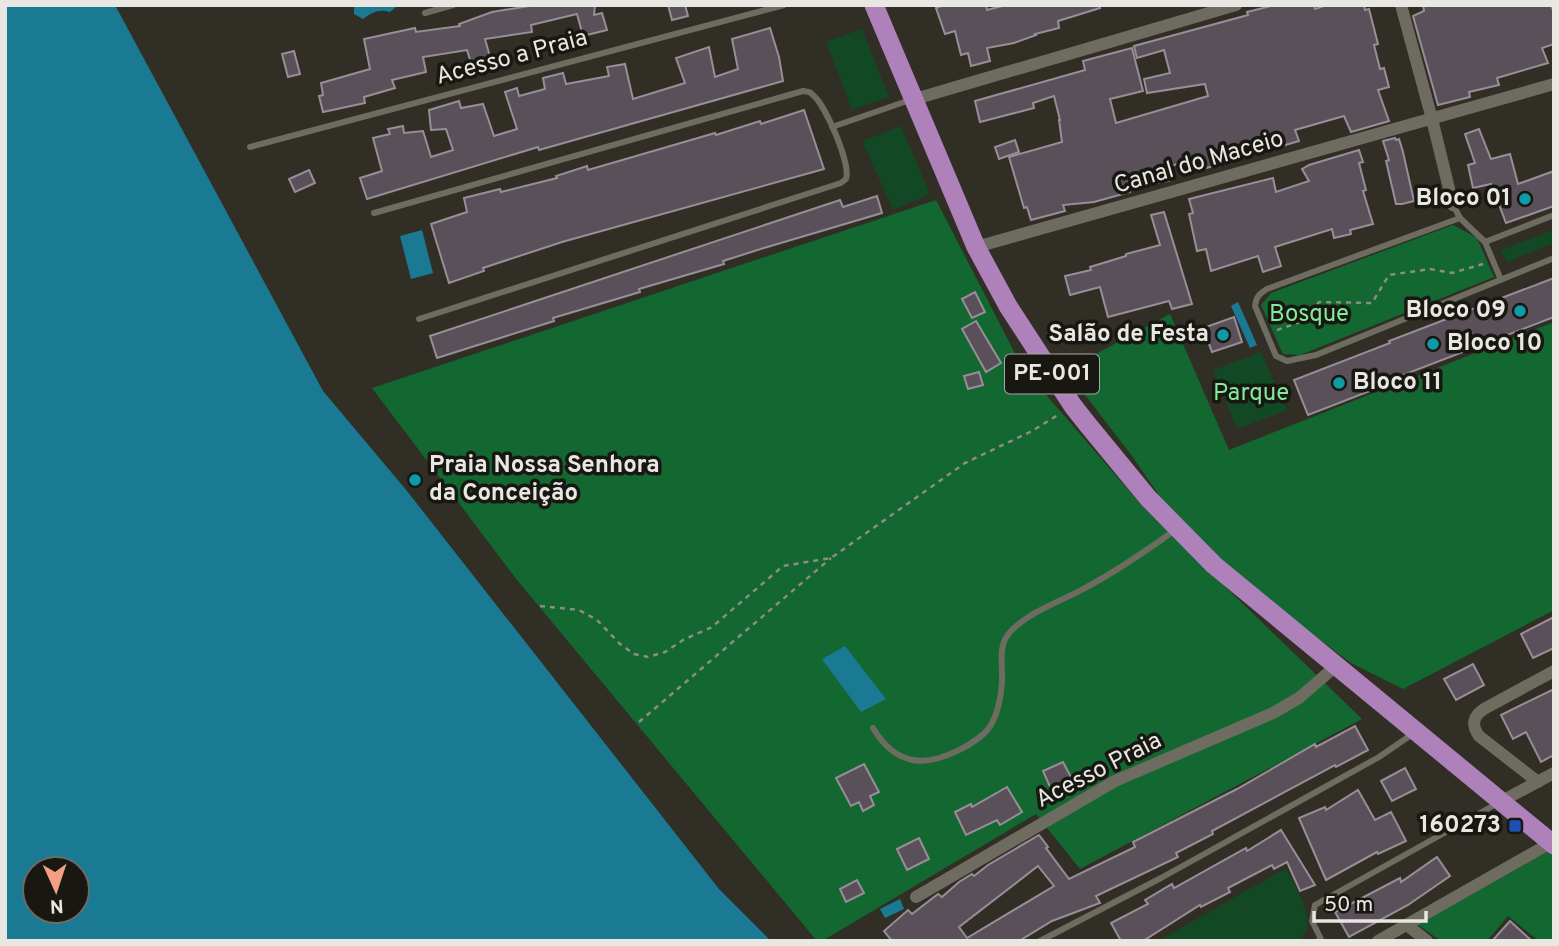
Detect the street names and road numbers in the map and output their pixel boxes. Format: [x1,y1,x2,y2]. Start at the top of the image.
street label: Acesso a Praia [433,23,591,93]
street label: Canal do Maceio [1111,124,1287,202]
road number: PE-001 [1005,354,1099,394]
street label: Acesso Praia [1031,726,1167,816]

